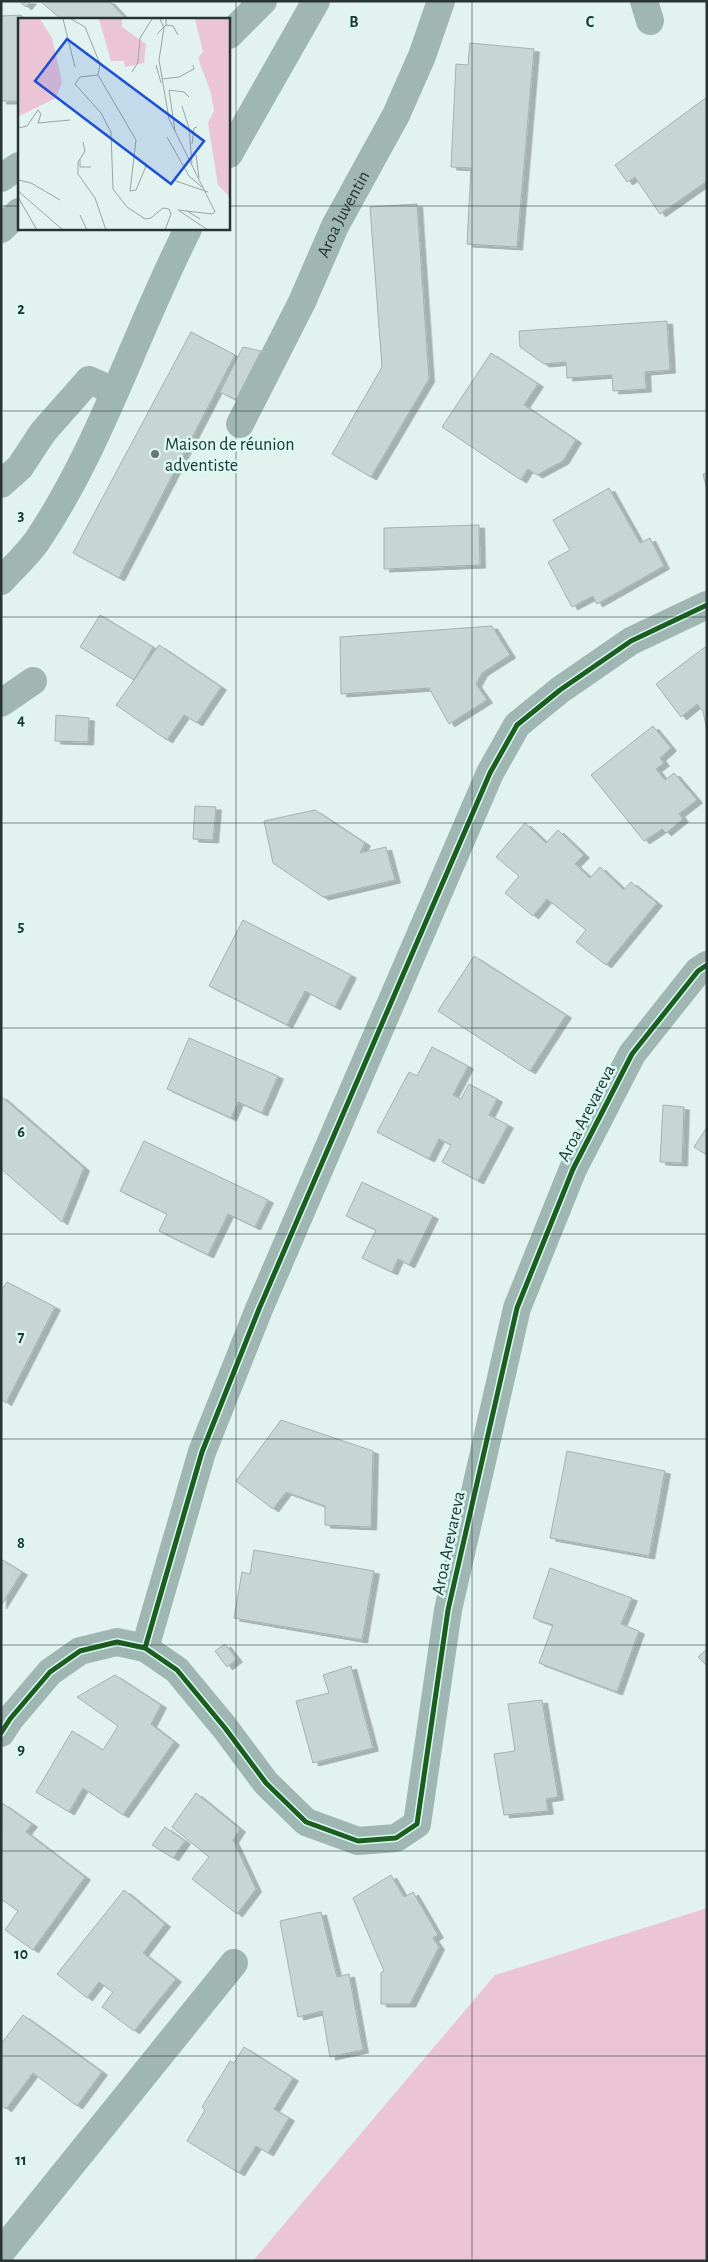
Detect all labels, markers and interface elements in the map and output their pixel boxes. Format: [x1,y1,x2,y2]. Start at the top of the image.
text: B [349,14,359,30]
text: C [586,14,595,30]
inset map [18,18,230,230]
street label: Aroa Juventin [314,168,374,260]
text: 2 [17,301,25,317]
place label: Maison de réunion adventiste [165,436,295,475]
marker: Maison de réunion adventiste [149,448,161,460]
text: 3 [18,507,25,523]
text: 4 [17,712,25,728]
text: 5 [18,918,25,934]
street label: Aroa Arevareva [555,1062,619,1165]
text: 6 [17,1124,25,1140]
text: 7 [18,1329,25,1345]
street label: Aroa Arevareva [429,1490,469,1597]
text: 8 [17,1535,25,1551]
text: 9 [17,1741,25,1757]
text: 10 [14,1946,28,1962]
text: 11 [15,2152,27,2168]

